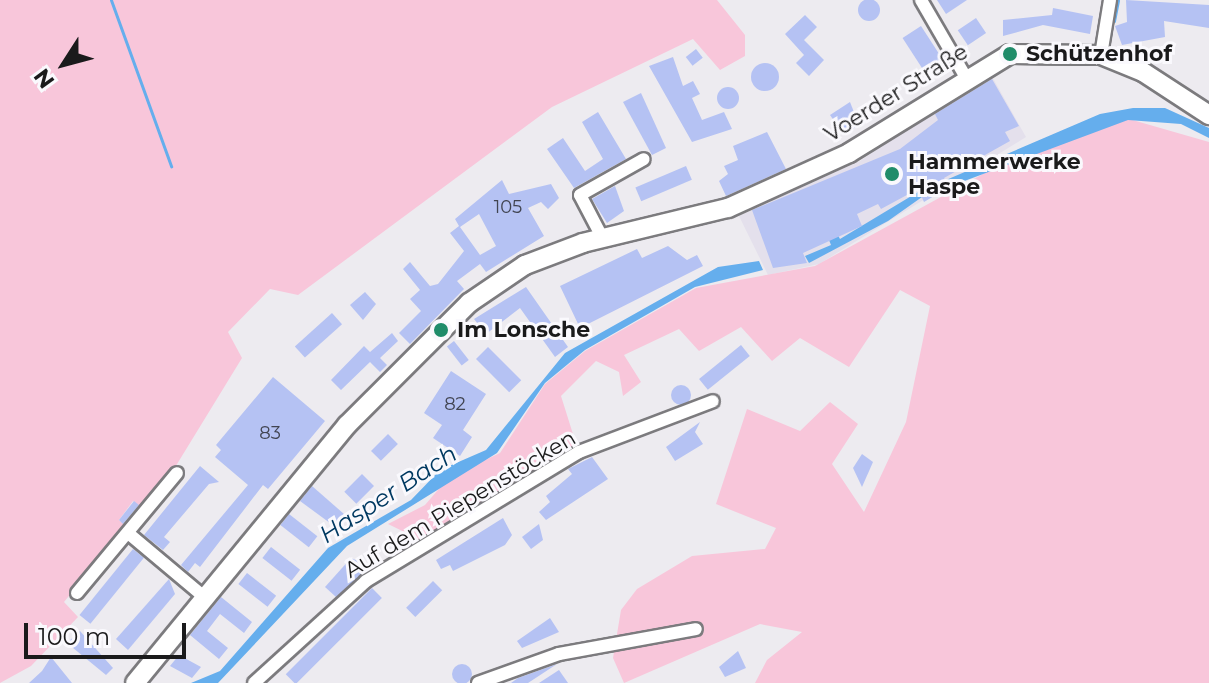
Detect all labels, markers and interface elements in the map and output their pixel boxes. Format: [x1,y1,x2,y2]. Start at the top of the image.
north arrow [24,24,104,104]
street label: Voerder Straße [820,38,972,148]
place label: Schützenhof [1026,41,1172,67]
marker: Schützenhof [1001,45,1019,63]
text: N [28,63,60,94]
place label: Hammerwerke Haspe [908,148,1081,200]
marker: Hammerwerke Haspe [883,165,901,183]
house number: 105 [494,196,522,218]
place label: Im Lonsche [457,317,590,343]
marker: Im Lonsche [432,321,450,339]
house number: 82 [444,393,466,415]
house number: 83 [259,422,281,444]
street label: Auf dem Piepenstöcken [340,424,580,584]
water label: Hasper Bach [314,439,462,549]
scale bar [28,607,190,657]
text: 100 m [38,622,110,651]

